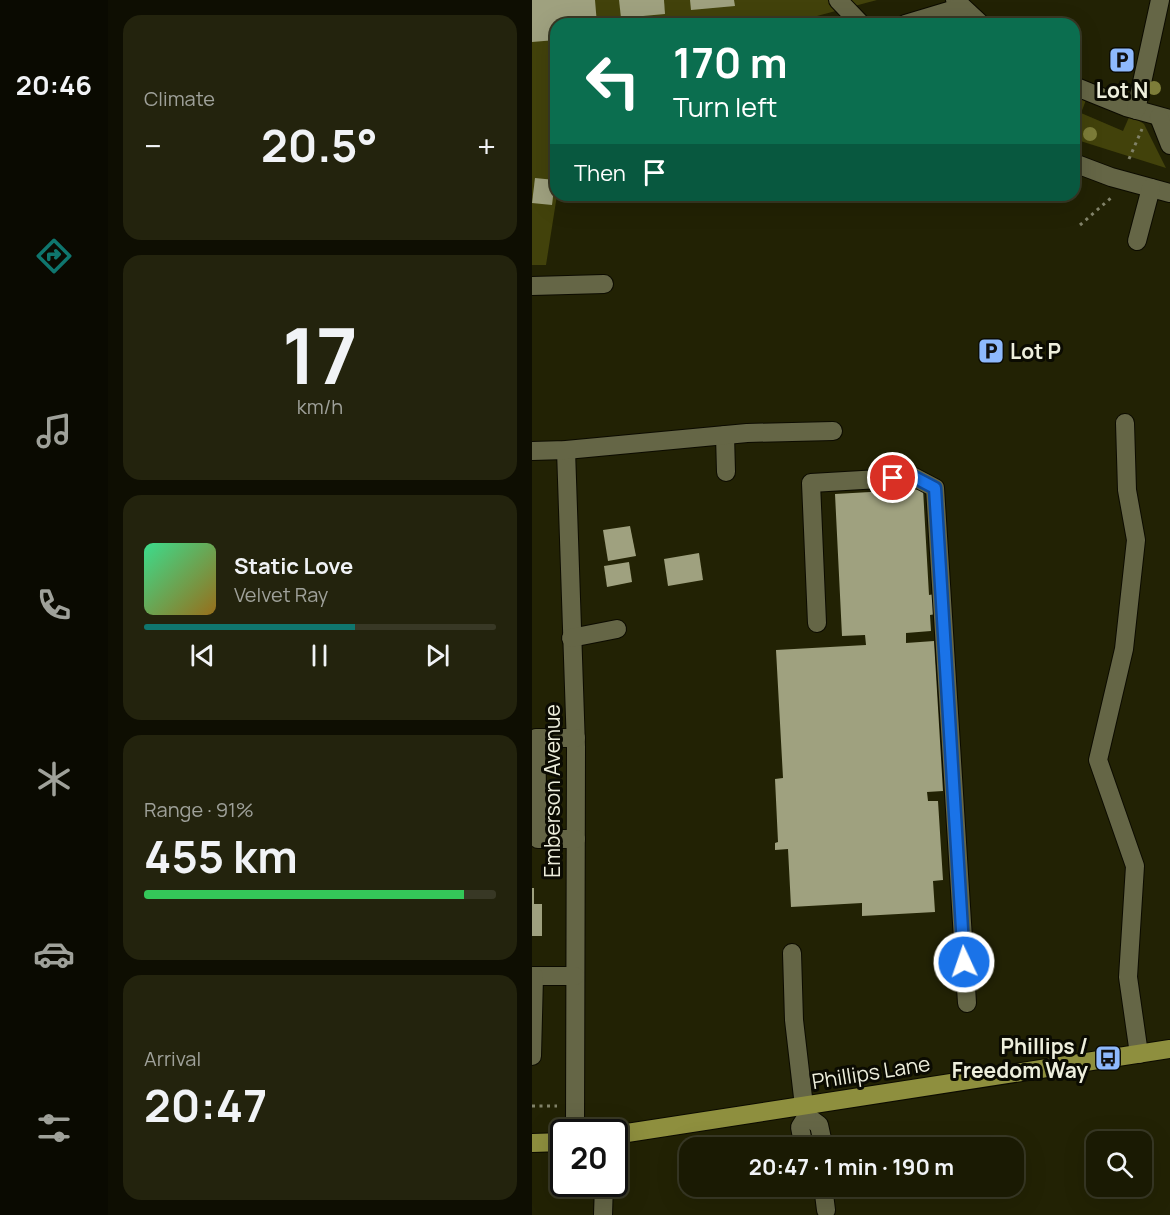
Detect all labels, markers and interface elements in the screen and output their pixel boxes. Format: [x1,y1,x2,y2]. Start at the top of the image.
text: 170 m [673,33,788,91]
icon: left [574,42,652,120]
parking icon: Lot N [1107,45,1137,75]
text: 20:46 [16,66,92,103]
place label: Lot N [1096,76,1148,104]
text: Climate [144,85,215,112]
text: Turn left [673,88,777,125]
text: 20.5° [261,114,378,176]
text: − [144,123,162,168]
text: + [477,123,496,168]
icon: arrive [638,156,671,189]
text: Then [574,158,626,188]
icon: directions [33,235,75,277]
text: 17 [282,301,358,407]
parking icon: Lot P [976,336,1006,366]
place label: Lot P [1010,337,1061,365]
text: km/h [297,393,343,420]
icon: music [33,410,75,452]
pin [867,452,918,503]
icon: arrive [876,461,909,494]
text: Static Love [234,551,353,581]
text: Velvet Ray [234,581,328,608]
icon: phone [33,584,75,626]
icon: previous [186,639,219,672]
icon: pause [303,639,336,672]
icon: next [421,639,454,672]
street label: Emberson Avenue [538,704,566,878]
icon: climate [33,758,75,800]
text: Range · 91% [144,796,254,823]
text: 455 km [144,825,298,887]
position arrow [932,930,996,994]
icon: car [33,933,75,975]
place label: Phillips / Freedom Way [952,1032,1088,1084]
bus stop icon: Phillips / Freedom Way [1093,1043,1123,1073]
text: Arrival [144,1045,201,1072]
street label: Phillips Lane [810,1049,932,1095]
text: 20:47 [144,1074,267,1136]
icon: filters [33,1107,75,1149]
speed limit sign: 20 [550,1119,628,1197]
map controls [1086,1131,1152,1197]
button: search [1086,1131,1152,1197]
text: 20:47 · 1 min · 190 m [749,1152,954,1182]

